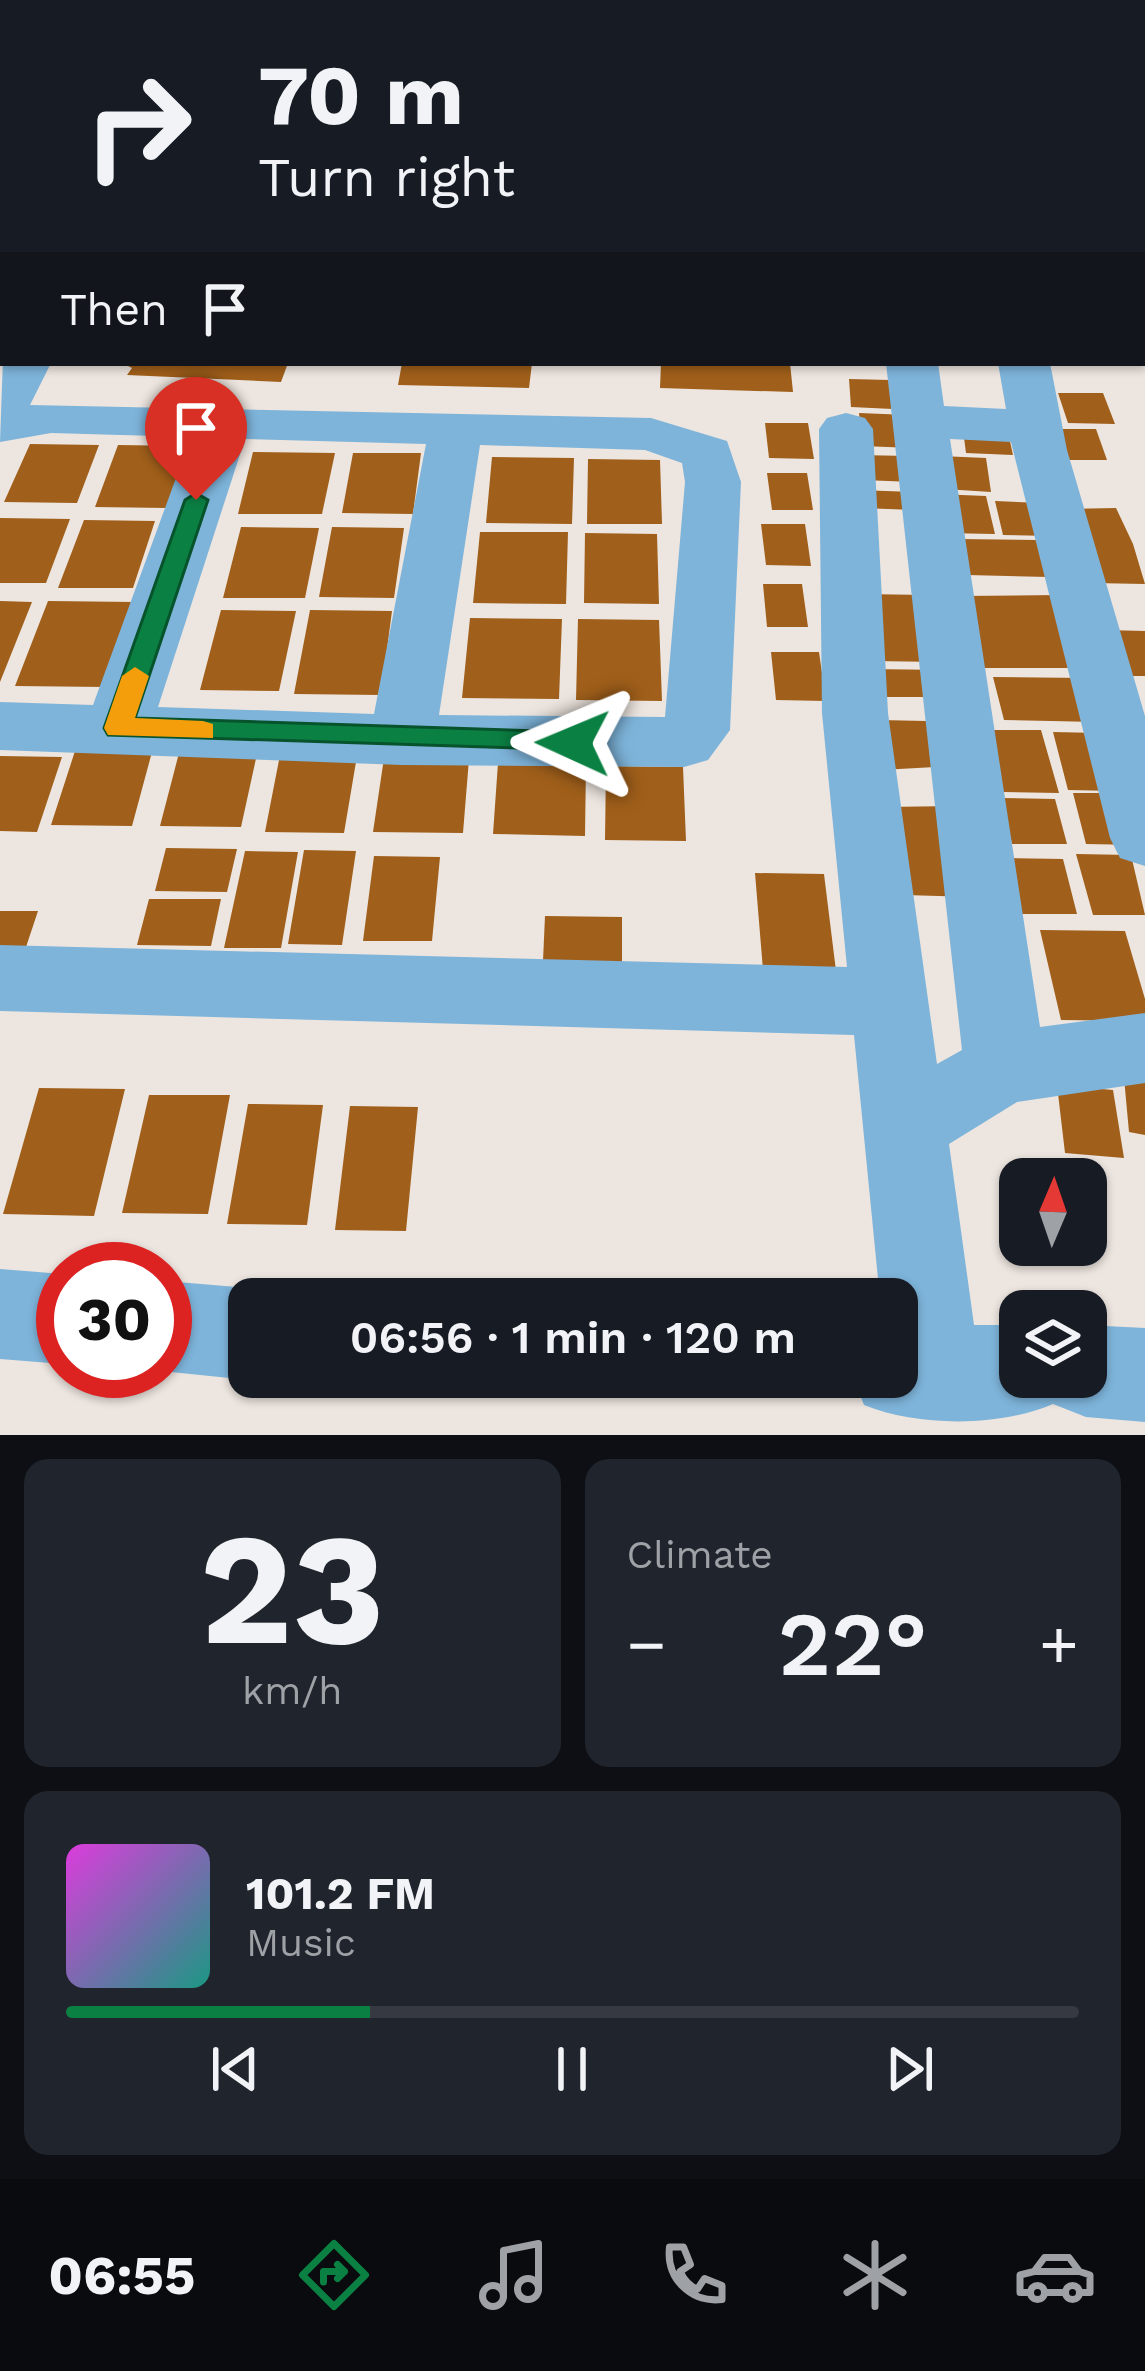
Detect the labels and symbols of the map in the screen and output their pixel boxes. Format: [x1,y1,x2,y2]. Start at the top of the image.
pin [145,377,247,500]
position arrow [510,680,636,806]
north arrow [999,1158,1107,1266]
speed limit sign: 30 [36,1242,192,1398]

